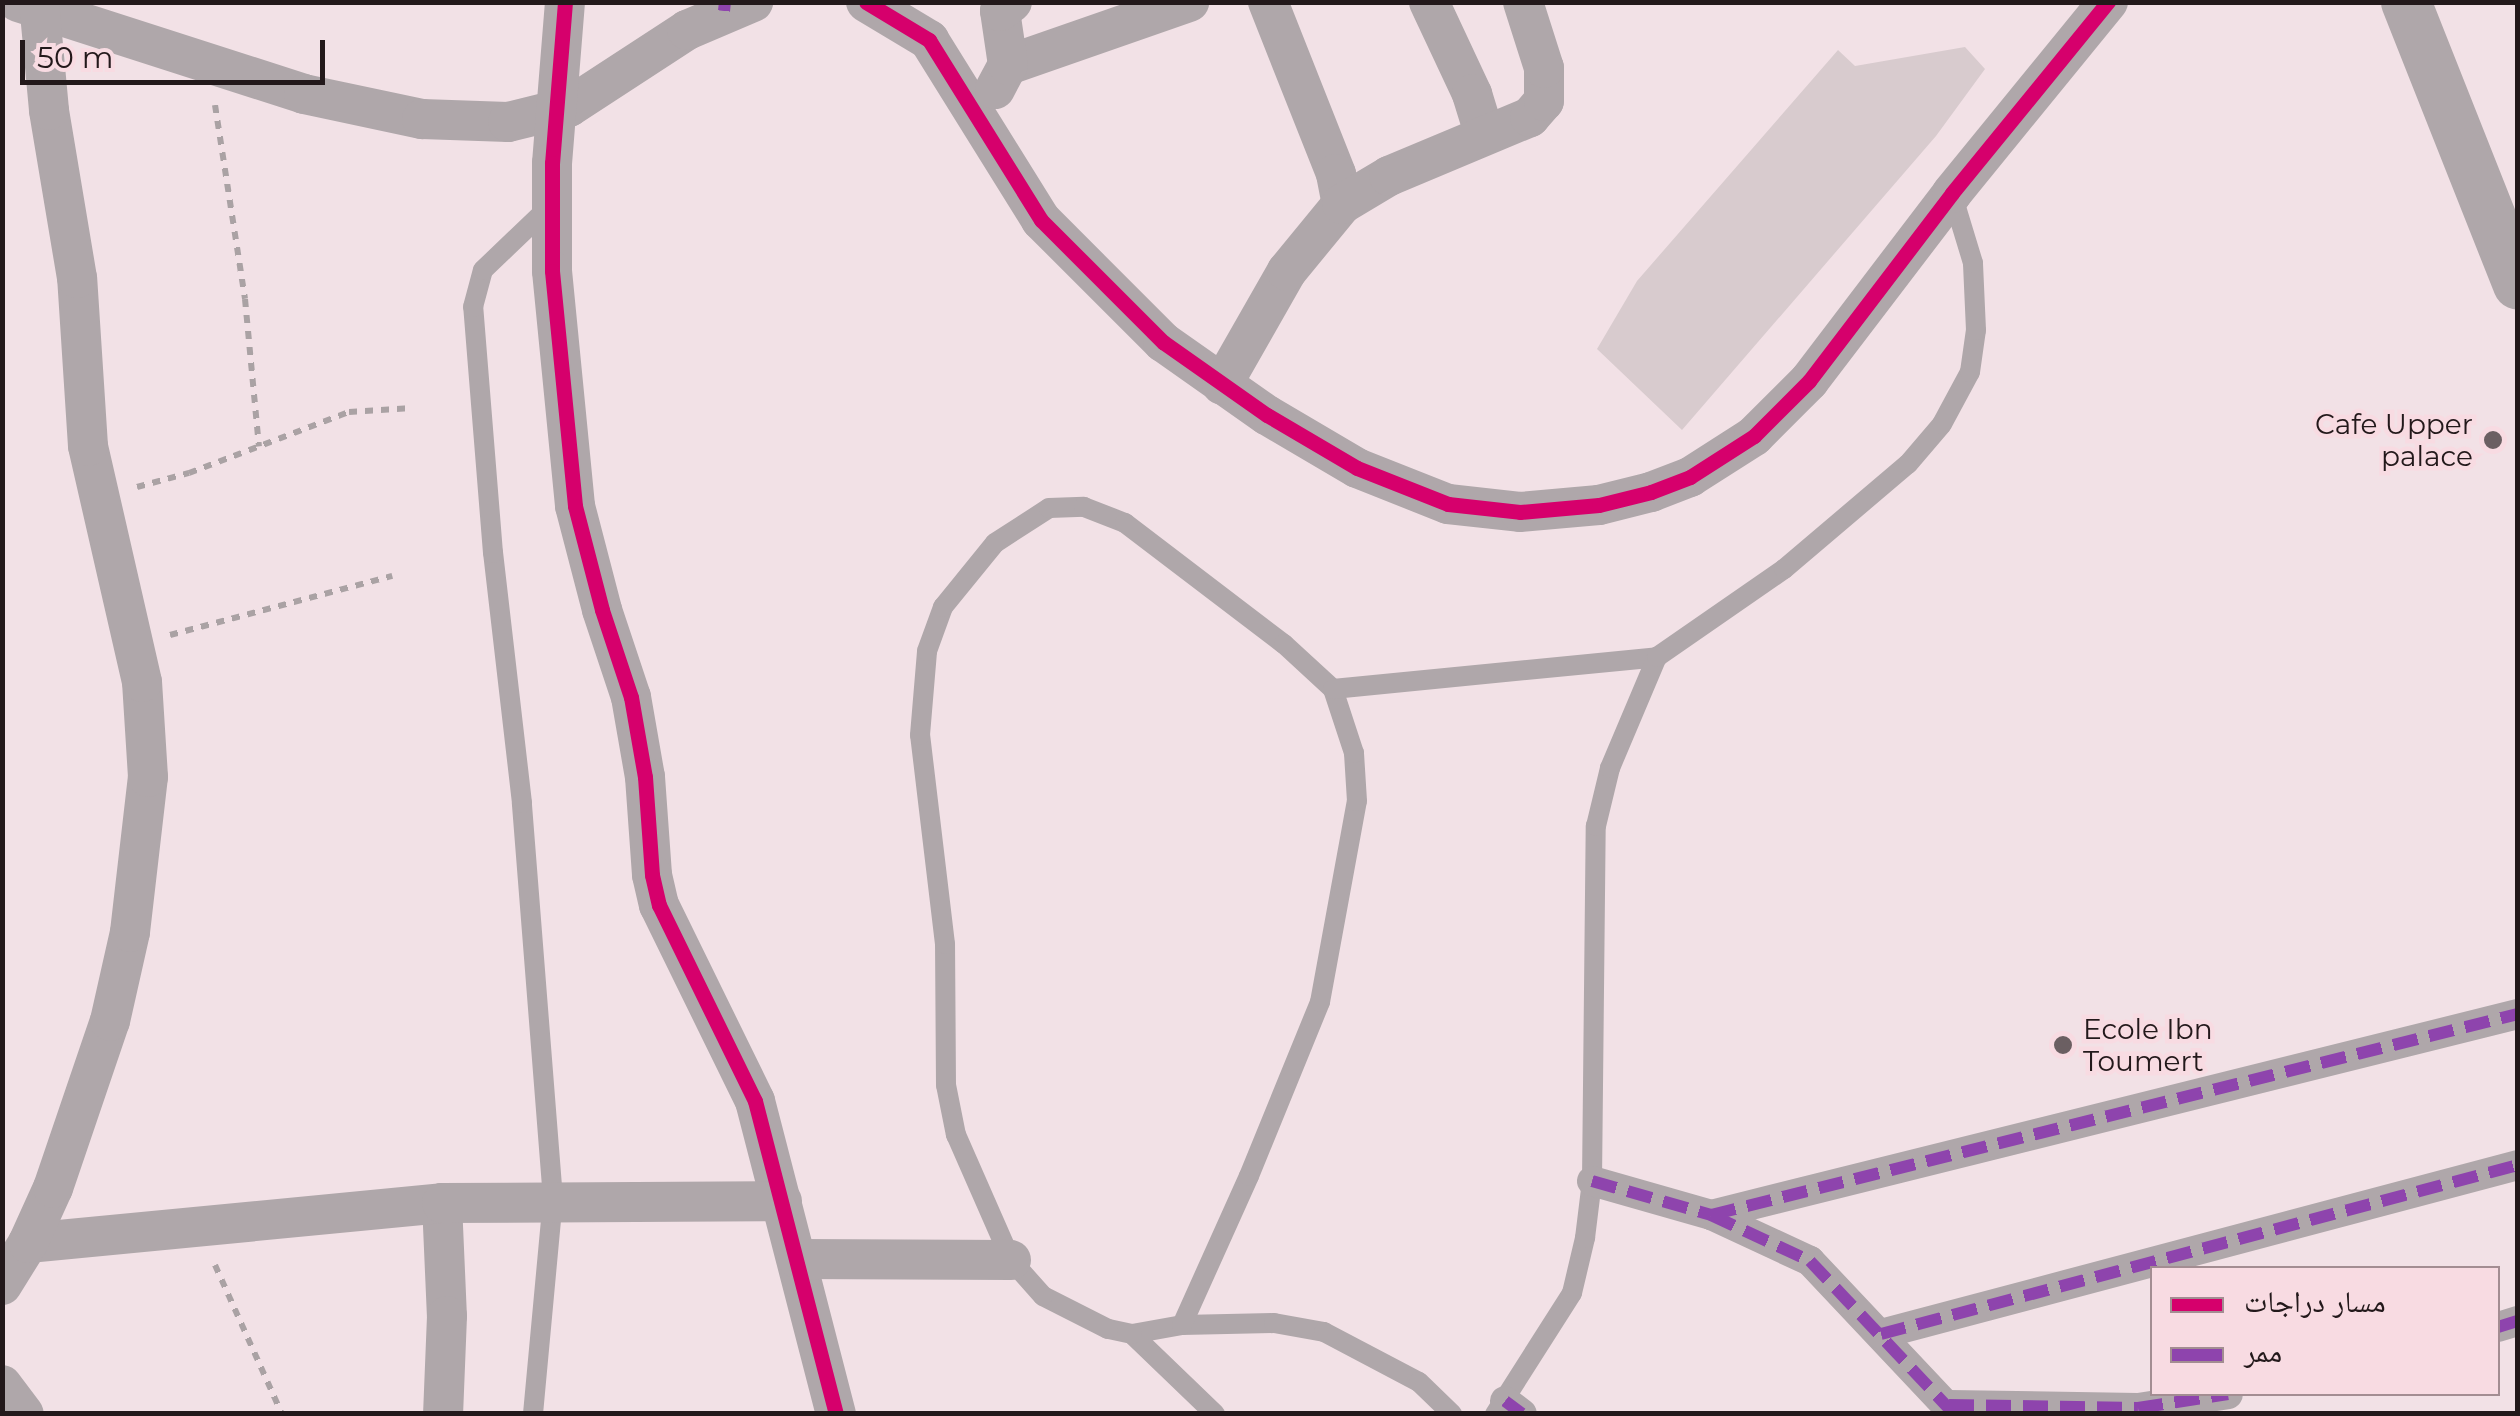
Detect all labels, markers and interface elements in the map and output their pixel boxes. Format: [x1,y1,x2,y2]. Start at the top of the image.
scale bar [25,20,330,82]
text: 50 m [37,39,114,76]
place label: Cafe Upper palace [2315,407,2473,473]
marker: Cafe Upper palace [2482,429,2504,451]
place label: Ecole Ibn Toumert [2083,1012,2213,1078]
marker: Ecole Ibn Toumert [2052,1034,2074,1056]
legend [2150,1266,2500,1396]
text: مسار دراجات [2244,1283,2386,1320]
text: ممر [2244,1333,2282,1370]

